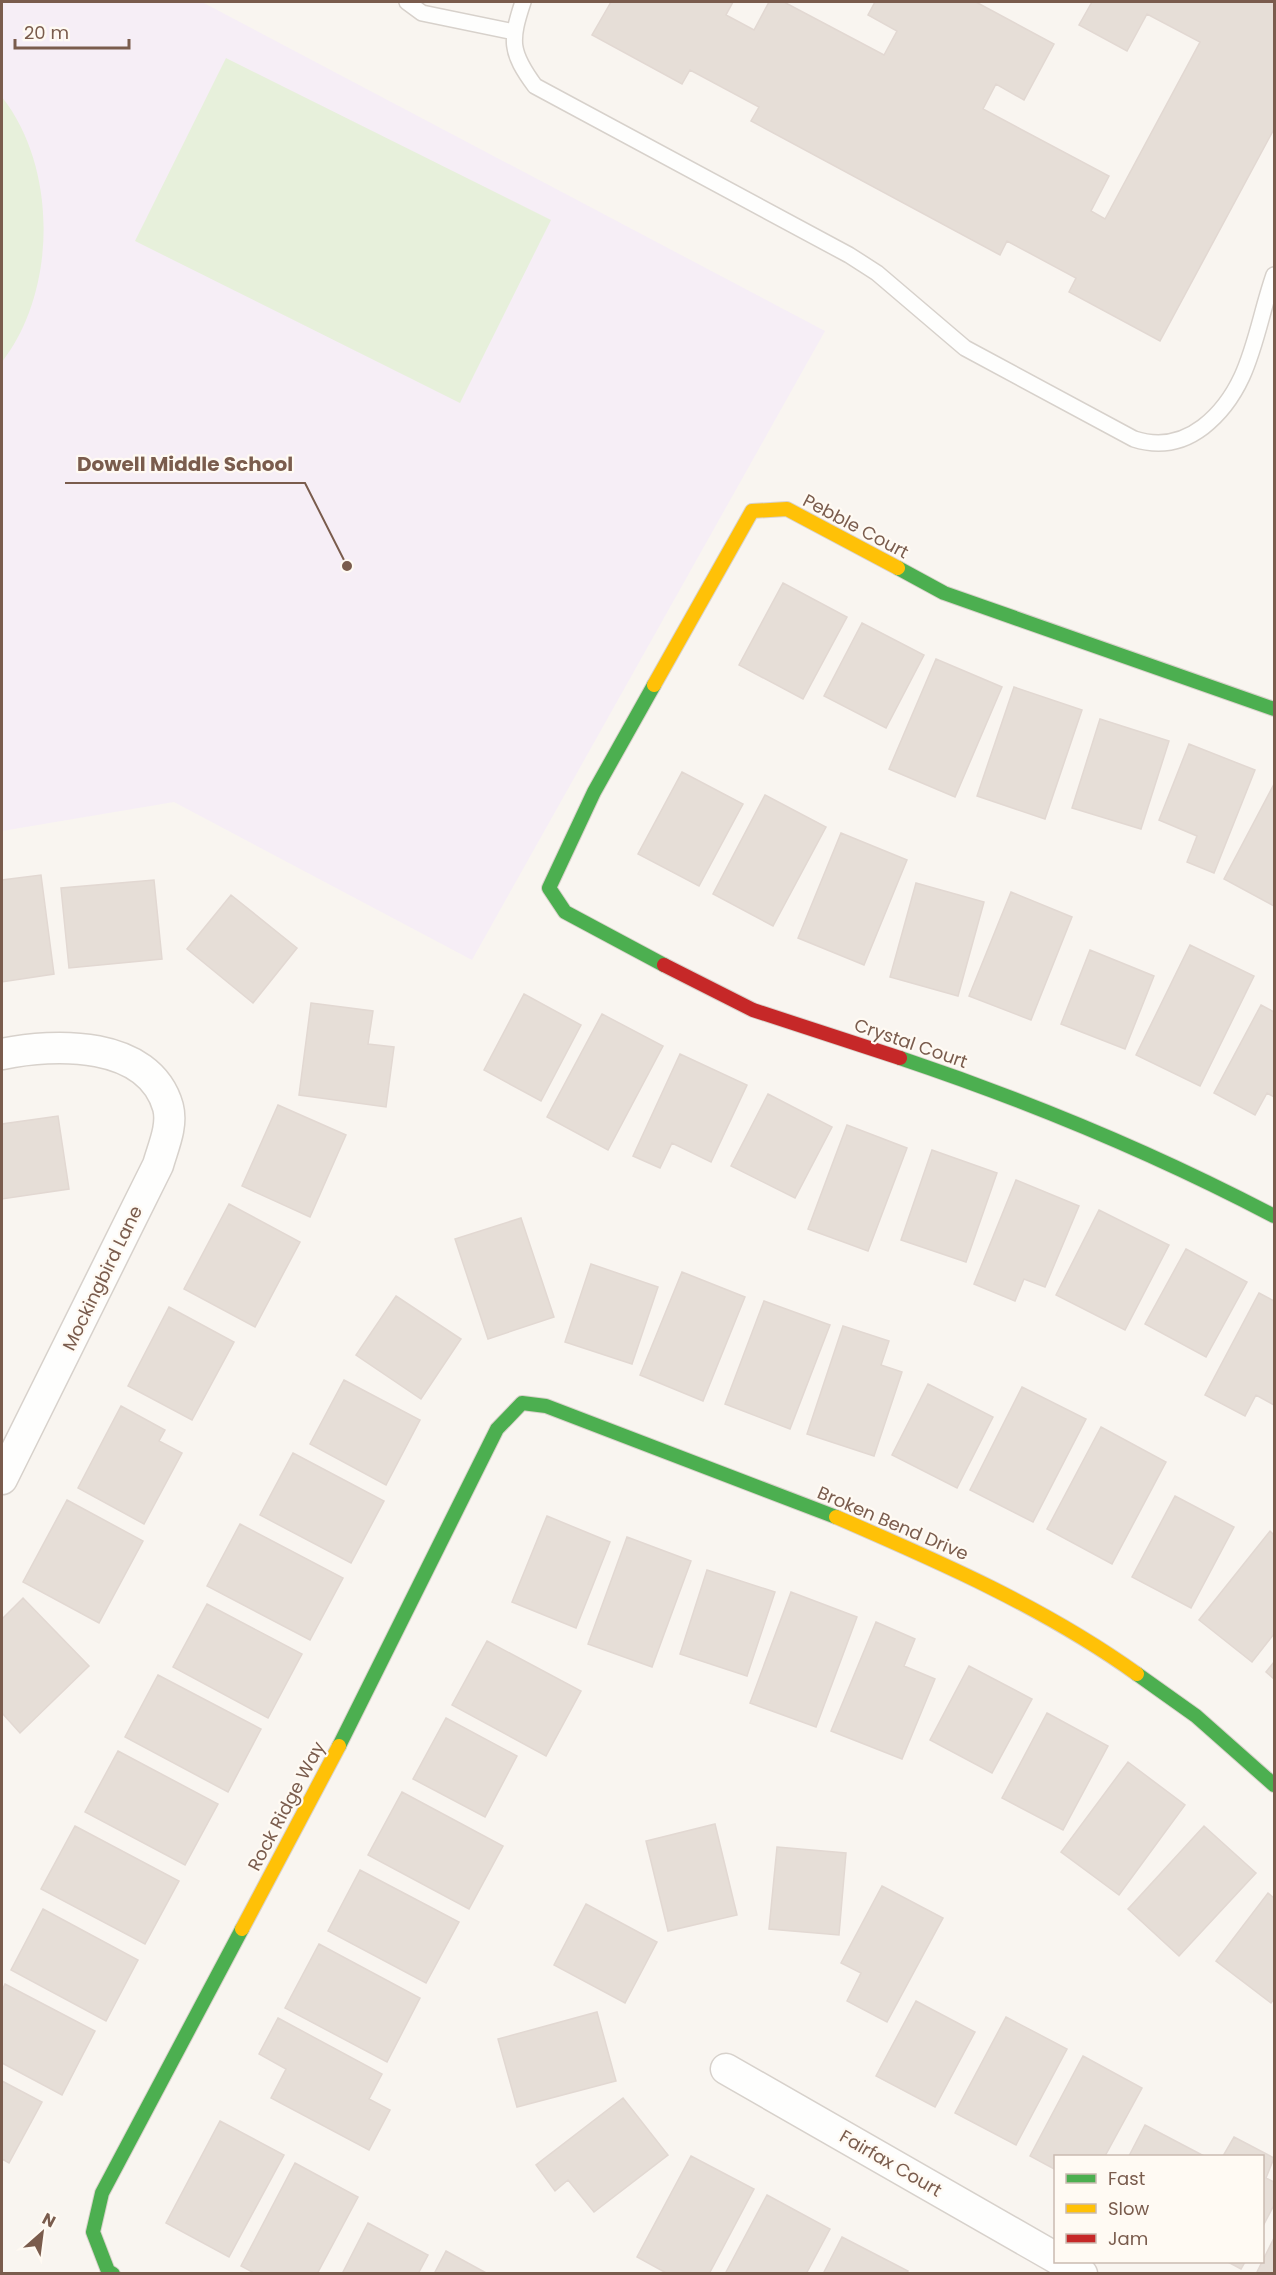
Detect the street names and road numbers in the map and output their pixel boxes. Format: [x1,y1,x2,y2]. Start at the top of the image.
street label: Pebble Court [799,488,913,564]
street label: Crystal Court [851,1012,971,1074]
street label: Mockingbird Lane [56,1201,148,1355]
street label: Broken Bend Drive [814,1480,972,1566]
street label: Rock Ridge Way [241,1737,331,1875]
street label: Fairfax Court [835,2124,947,2202]

